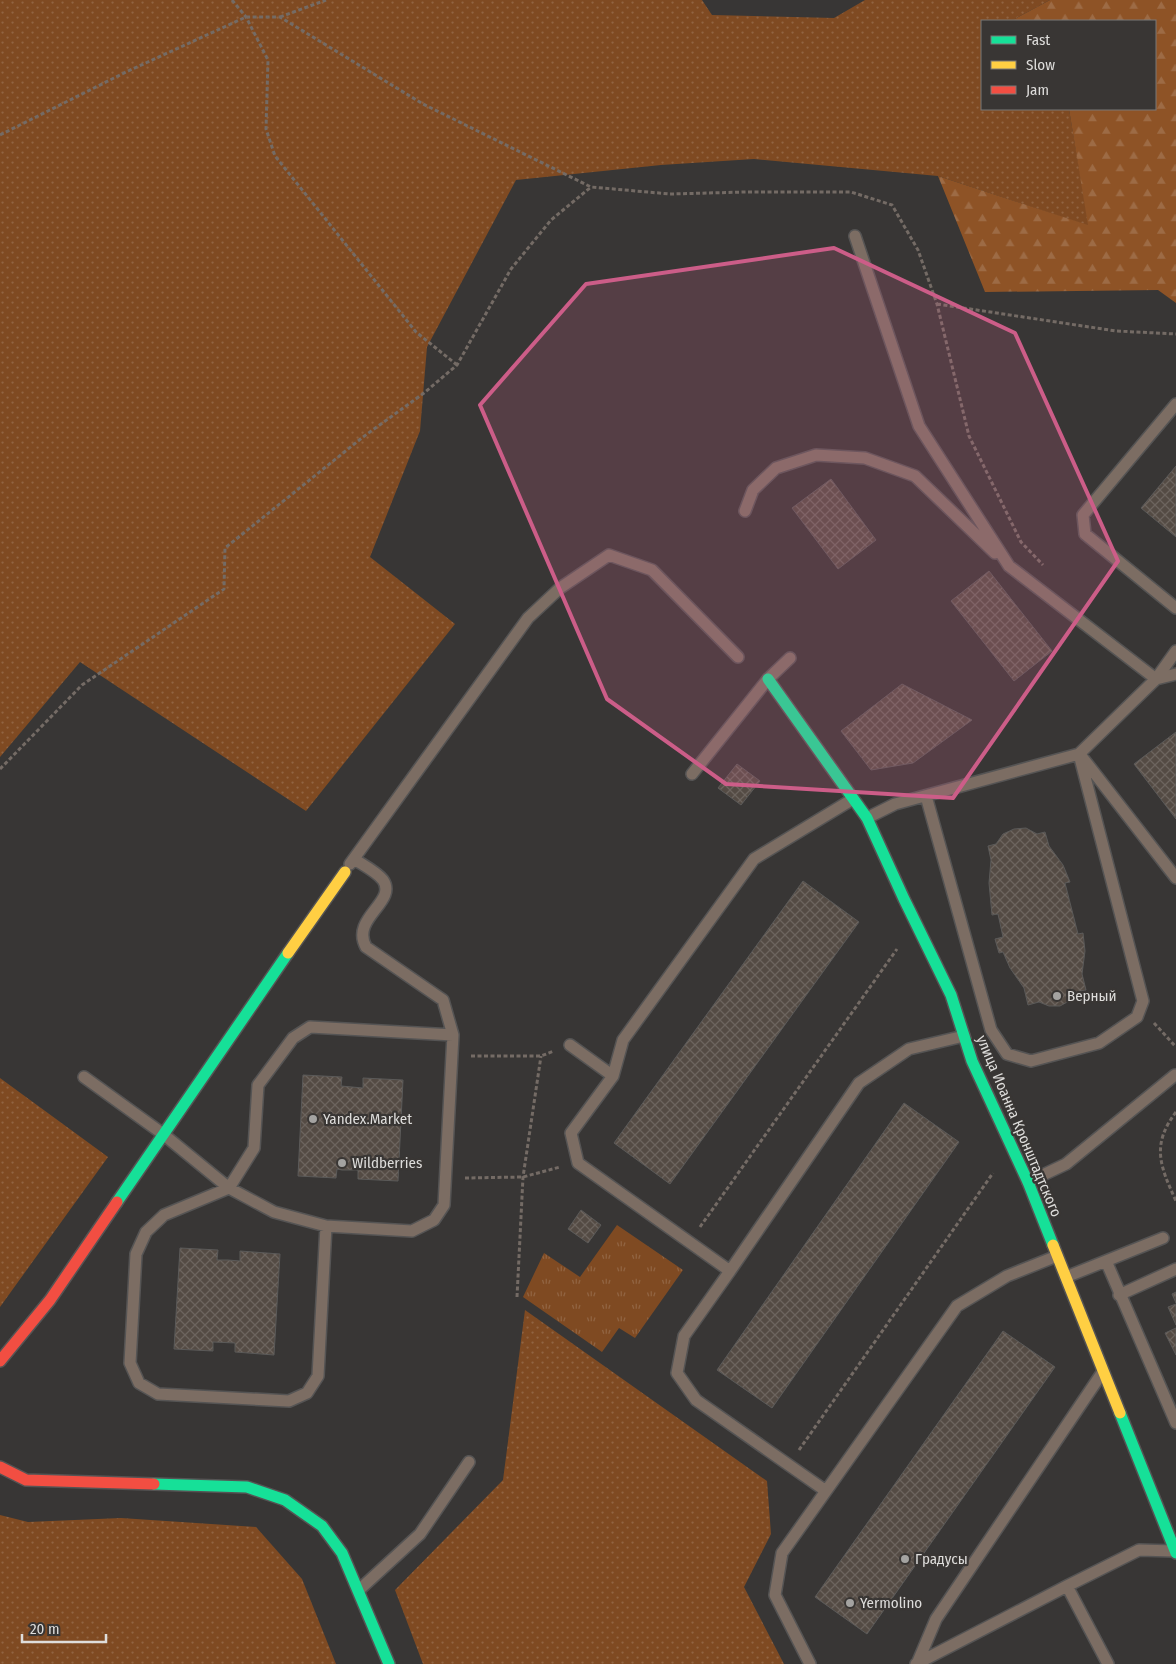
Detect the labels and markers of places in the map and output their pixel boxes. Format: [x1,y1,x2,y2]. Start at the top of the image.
place label: Верный [1067,987,1117,1005]
marker: Верный [1051,990,1063,1002]
place label: Yandex.Market [323,1110,412,1128]
marker: Yandex.Market [307,1113,319,1125]
place label: Wildberries [352,1154,422,1172]
marker: Wildberries [336,1157,348,1169]
place label: Градусы [915,1550,968,1568]
marker: Градусы [899,1553,911,1565]
place label: Yermolino [860,1594,922,1612]
marker: Yermolino [844,1597,856,1609]

